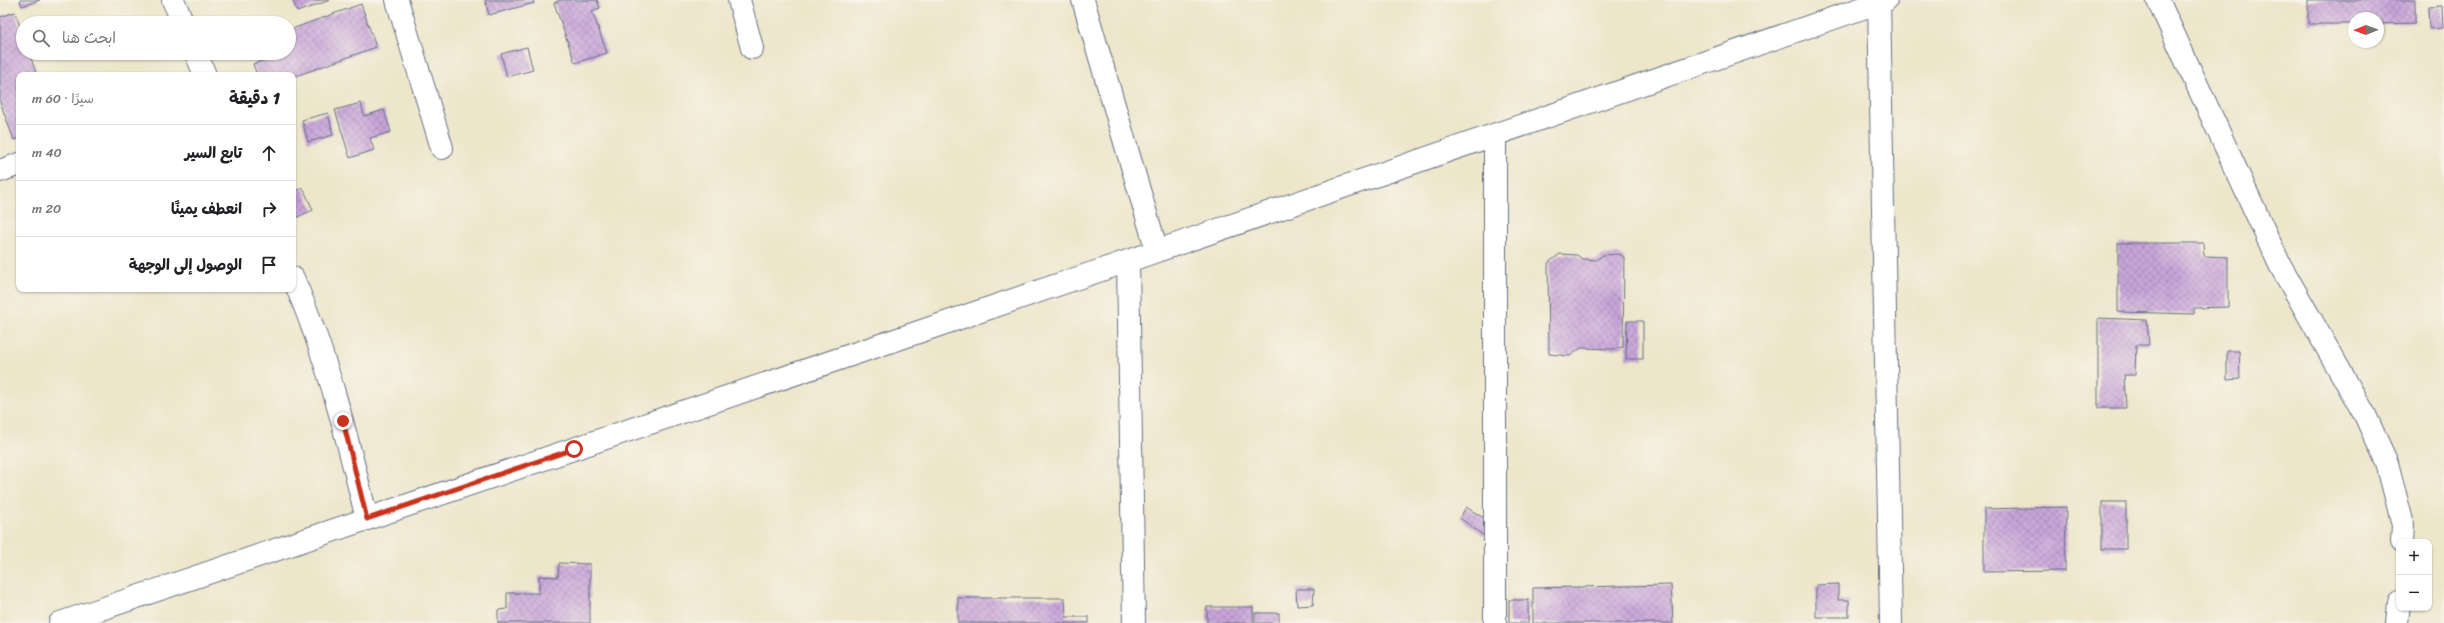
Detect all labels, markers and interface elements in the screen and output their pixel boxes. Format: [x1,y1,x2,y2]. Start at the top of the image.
north arrow [2348,12,2384,48]
search box [16,16,296,60]
text: ابحث هنا [62,25,116,51]
icon: search [30,27,52,49]
text: 1 دقيقة [229,83,280,113]
text: سيرًا · 60 m [32,87,94,110]
text: تابع السير [185,140,242,166]
text: 40 m [32,141,62,164]
icon: ahead [258,142,280,164]
text: انعطف يمينًا [171,196,242,222]
text: 20 m [32,197,61,220]
icon: right [258,198,280,220]
text: الوصول إلى الوجهة [129,252,242,278]
icon: arrive [258,254,280,276]
route end [334,412,352,430]
route start [565,440,583,458]
map controls [2396,539,2432,611]
button: + [2396,539,2432,575]
button: − [2396,575,2432,611]

